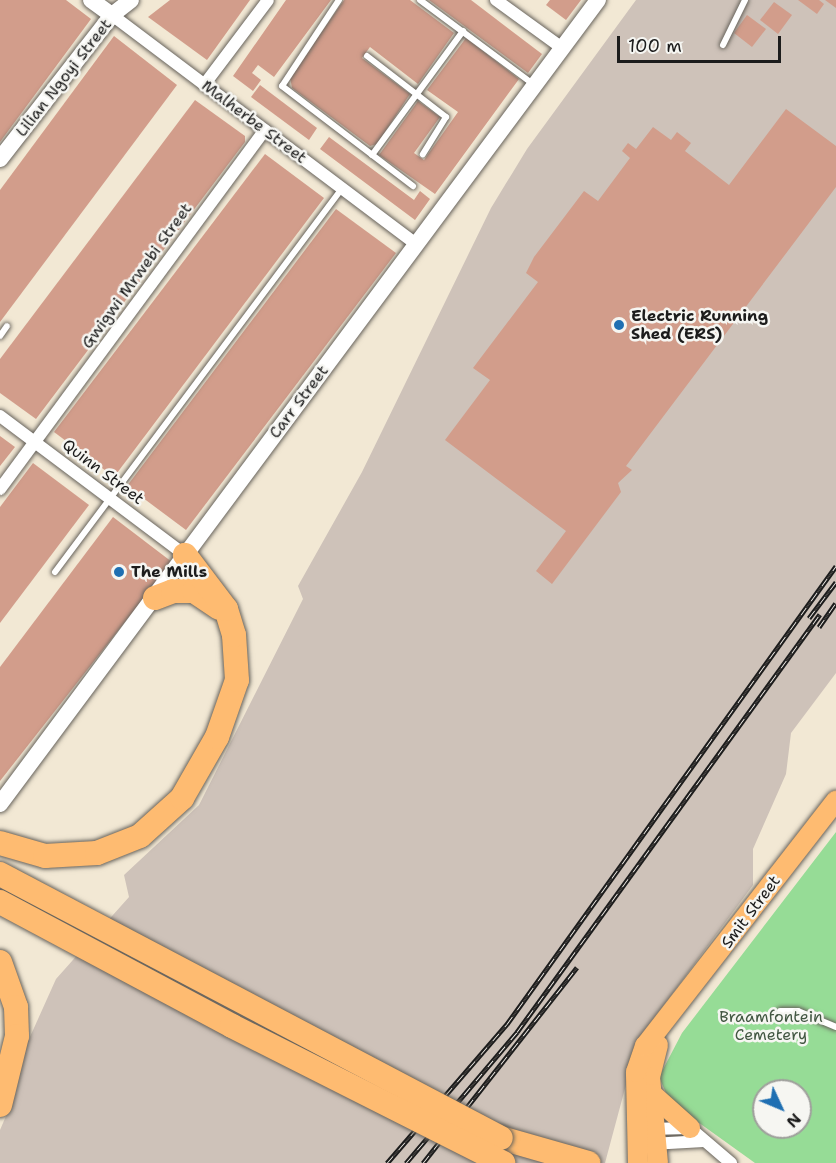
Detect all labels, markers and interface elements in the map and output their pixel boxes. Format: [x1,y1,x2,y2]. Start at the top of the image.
street label: Lilian Ngoyi Street [12,15,116,141]
scale bar [620,24,784,62]
text: 100 m [628,34,682,58]
street label: Malherbe Street [198,76,310,168]
street label: Gwigwi Mrwebi Street [78,200,196,352]
place label: Electric Running Shed (ERS) [631,306,768,344]
marker: Electric Running Shed (ERS) [612,318,626,332]
street label: Carr Street [265,362,333,442]
street label: Quinn Street [58,435,148,509]
place label: The Mills [131,562,207,582]
marker: The Mills [112,565,126,579]
street label: Smit Street [717,872,785,952]
park label: Braamfontein Cemetery [719,1007,823,1045]
north arrow [752,1079,812,1139]
text: N [782,1109,806,1132]

